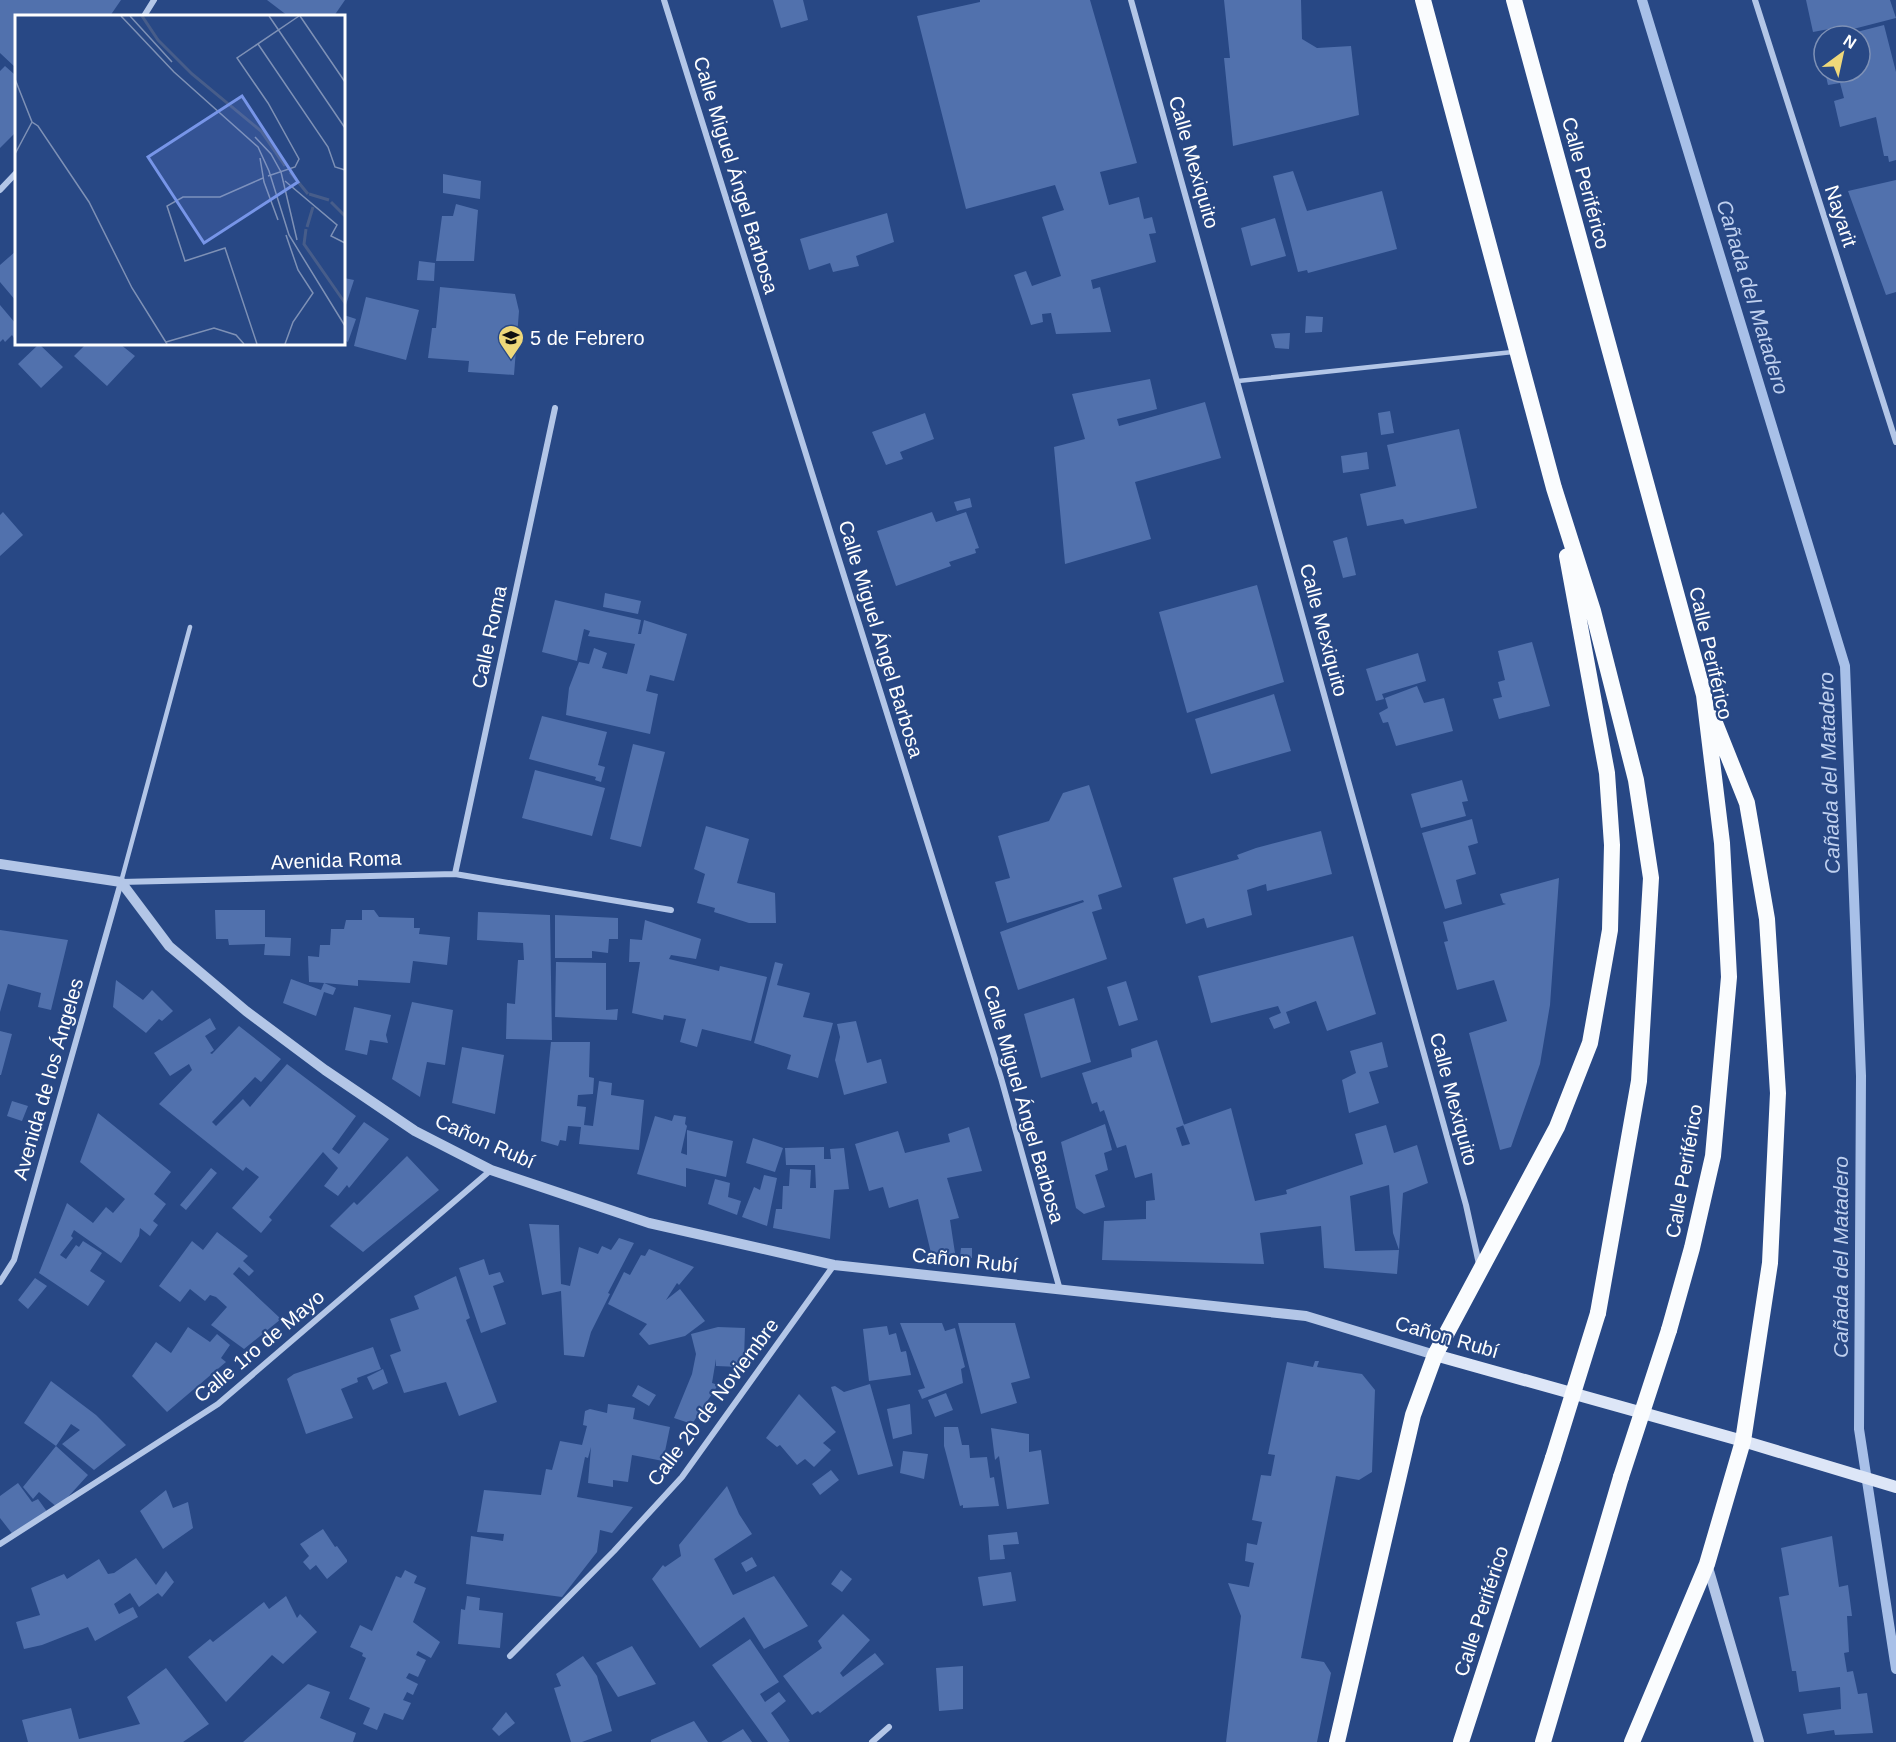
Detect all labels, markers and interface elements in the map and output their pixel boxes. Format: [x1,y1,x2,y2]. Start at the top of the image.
inset map [15,15,345,345]
north arrow [1812,24,1872,84]
text: N [1840,32,1859,52]
street label: Calle Miguel Ángel Barbosa [689,54,783,297]
street label: Calle Mexiquito [1165,93,1223,231]
street label: Calle Periférico [1558,115,1614,251]
street label: Nayarit [1821,182,1861,250]
water label: Cañada del Matadero [1712,197,1794,397]
school or university icon: 5 de Febrero [496,323,526,361]
place label: 5 de Febrero [530,327,645,349]
street label: Calle Miguel Ángel Barbosa [834,518,928,761]
street label: Calle Mexiquito [1296,561,1352,699]
street label: Calle Roma [467,583,511,690]
street label: Calle Periférico [1685,584,1737,722]
water label: Cañada del Matadero [1814,671,1844,874]
street label: Avenida Roma [270,847,403,873]
street label: Avenida de los Ángeles [9,976,87,1182]
street label: Calle Miguel Ángel Barbosa [979,982,1069,1226]
street label: Calle Mexiquito [1426,1030,1482,1168]
street label: Calle Periférico [1661,1102,1707,1240]
street label: Cañon Rubí [432,1109,539,1173]
water label: Cañada del Matadero [1829,1156,1852,1358]
street label: Cañon Rubí [911,1243,1020,1277]
street label: Calle 1ro de Mayo [190,1285,328,1407]
street label: Cañon Rubí [1393,1312,1502,1362]
street label: Calle 20 de Noviembre [643,1314,783,1490]
street label: Calle Periférico [1450,1543,1512,1679]

